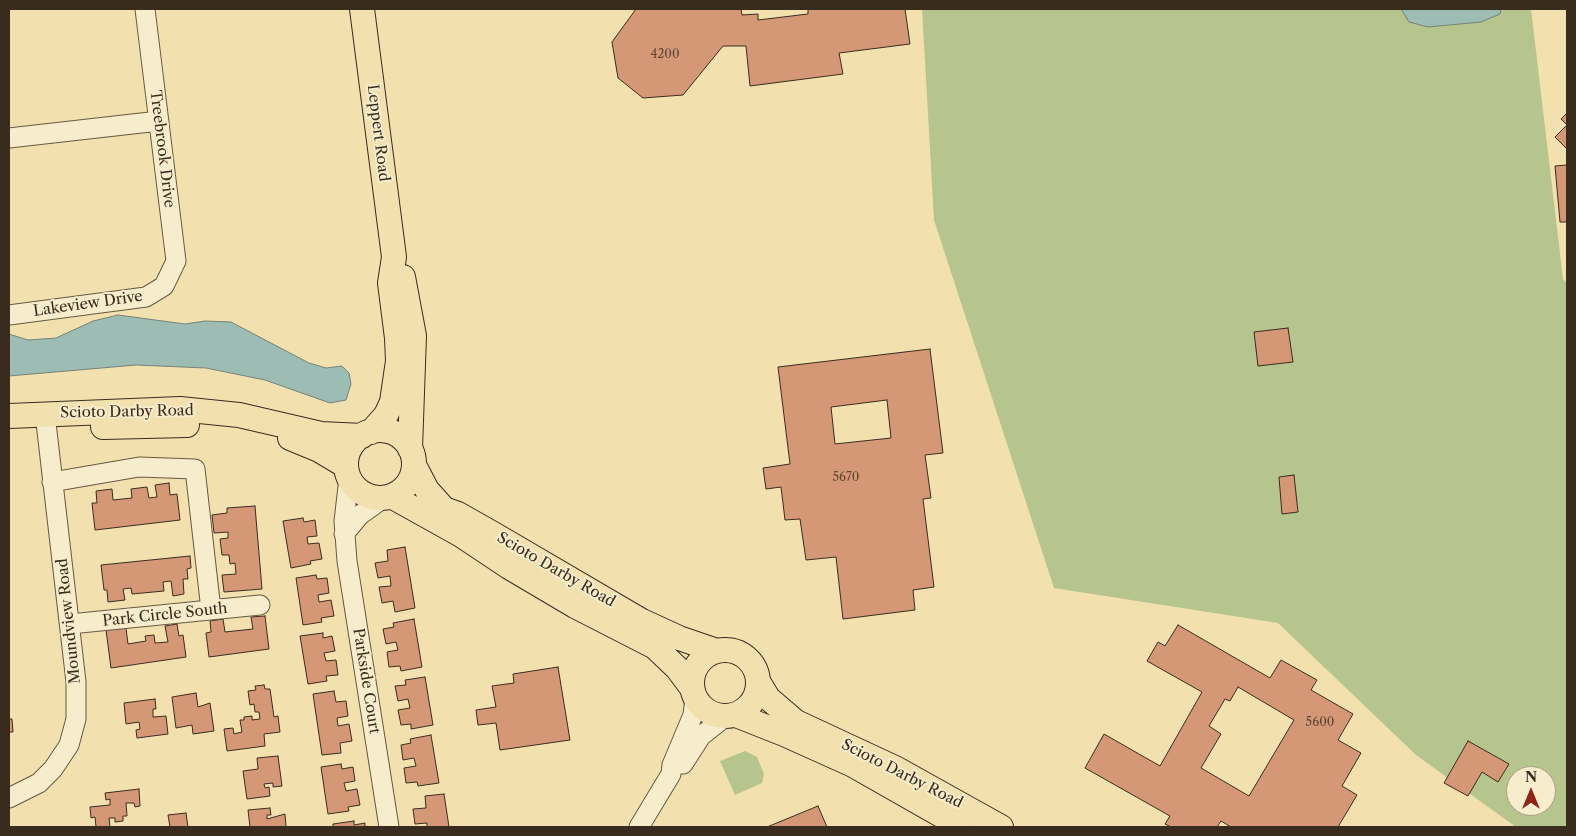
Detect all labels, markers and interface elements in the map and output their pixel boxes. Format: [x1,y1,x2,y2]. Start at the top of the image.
house number: 4200 [650,48,680,62]
street label: Leppert Road [363,83,393,183]
street label: Treebrook Drive [146,89,178,209]
street label: Lakeview Drive [32,287,144,321]
street label: Scioto Darby Road [60,402,194,422]
house number: 5670 [833,471,859,485]
street label: Scioto Darby Road [494,529,618,611]
street label: Moundview Road [53,557,85,685]
street label: Park Circle South [102,599,228,631]
street label: Parkside Court [349,627,383,735]
house number: 5600 [1306,716,1334,730]
street label: Scioto Darby Road [838,736,966,812]
north arrow [1506,766,1556,816]
text: N [1525,768,1537,786]

